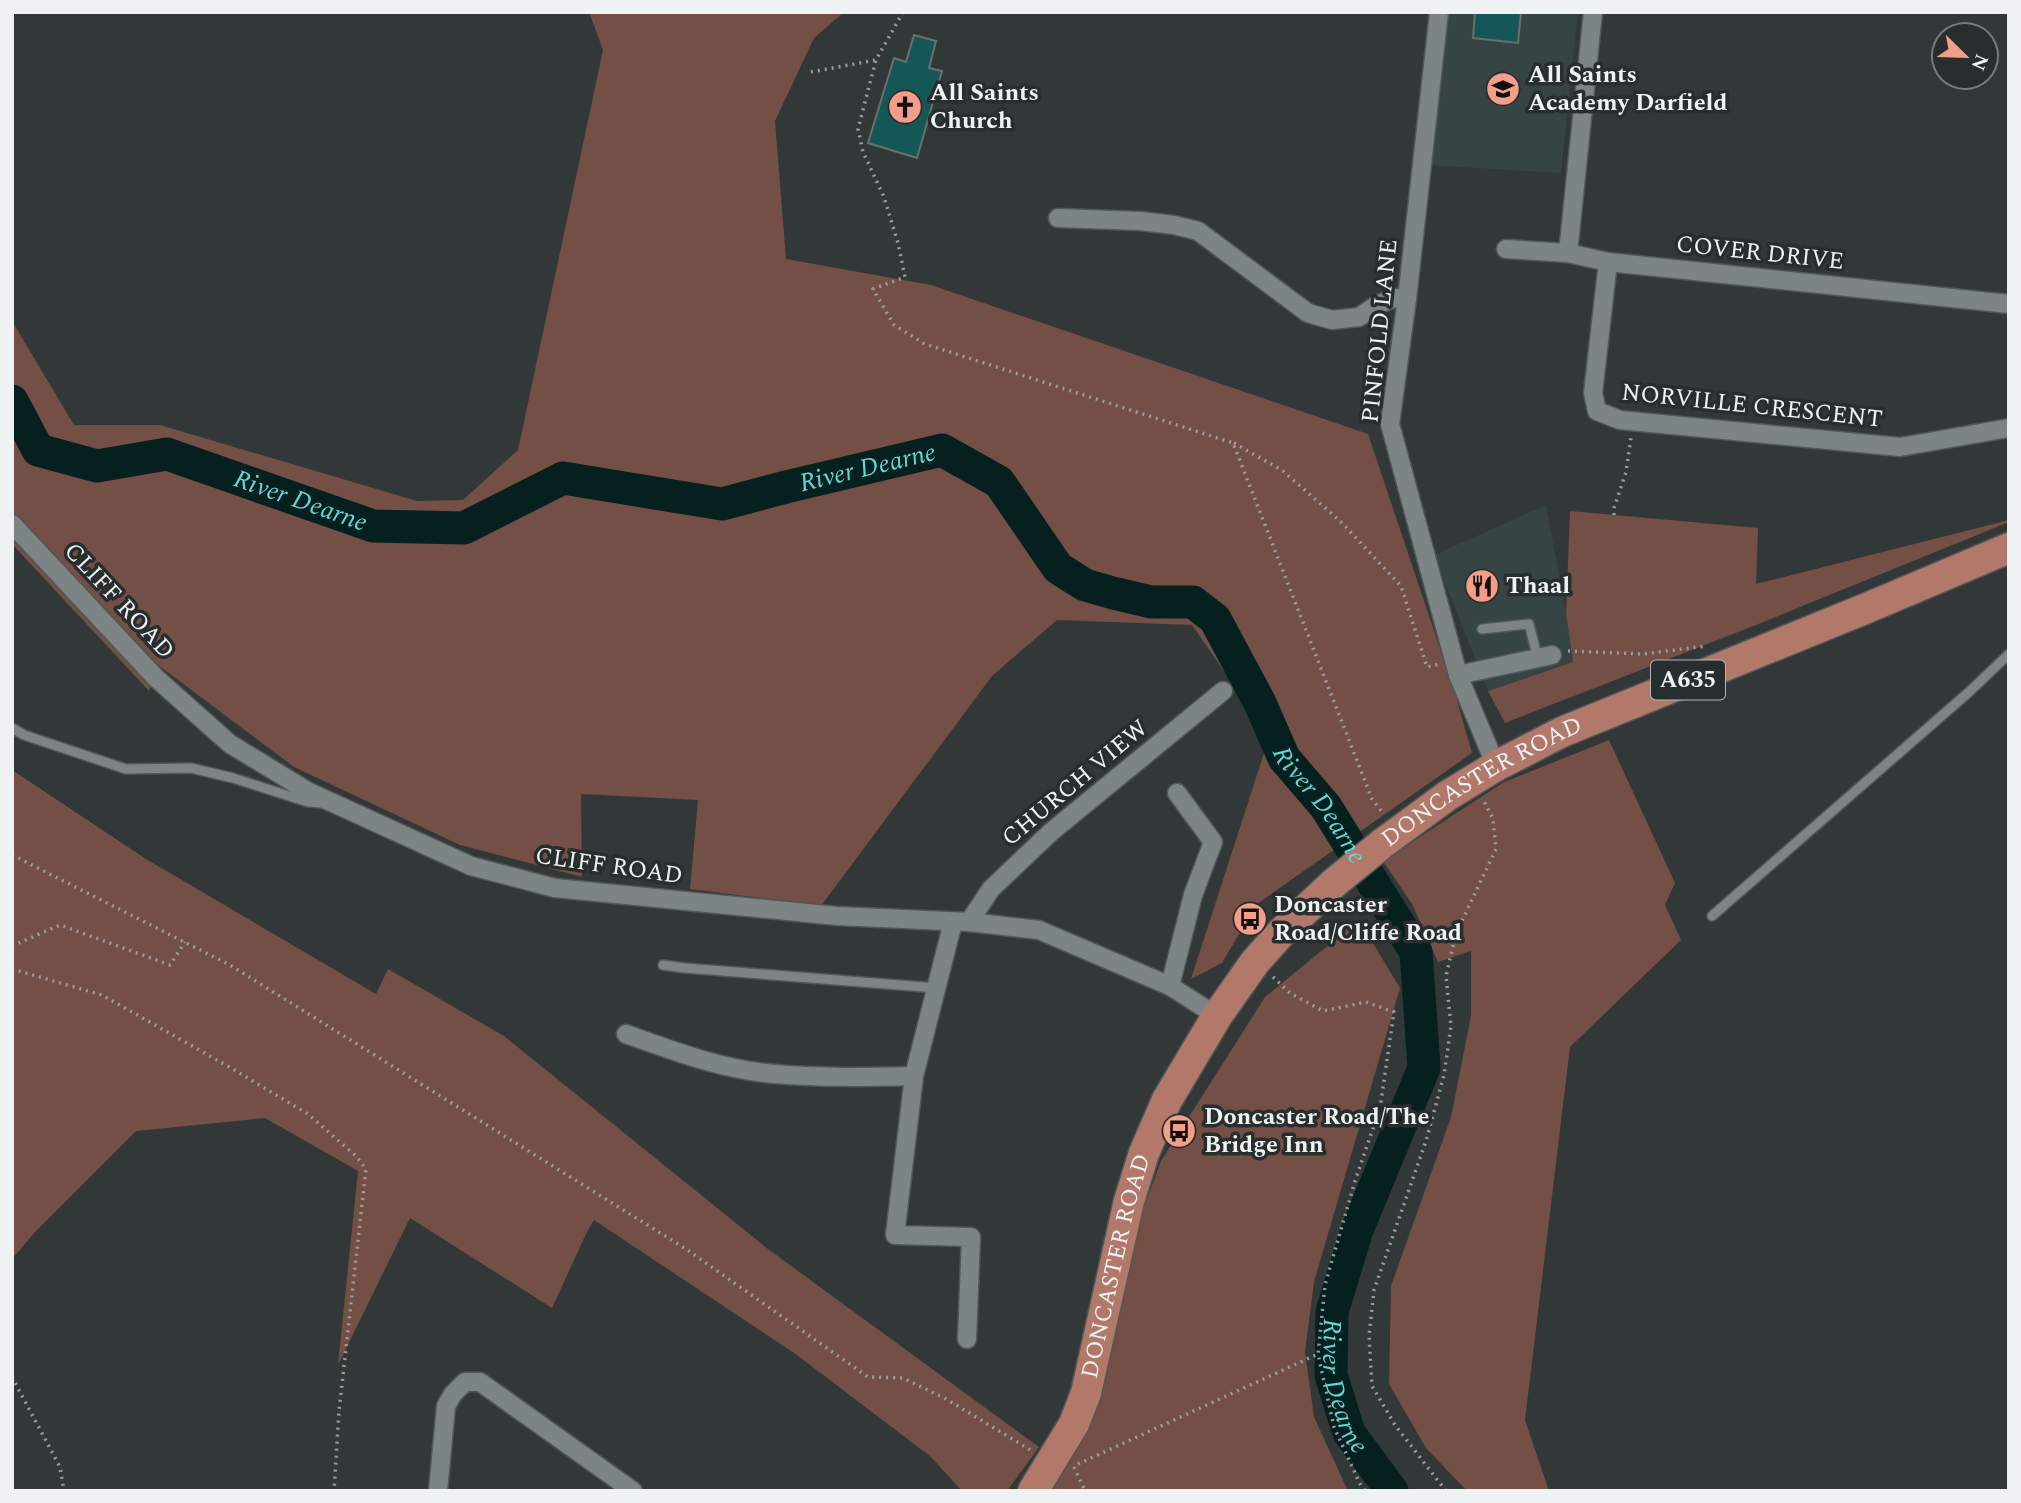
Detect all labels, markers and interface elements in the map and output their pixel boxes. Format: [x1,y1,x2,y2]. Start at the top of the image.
north arrow [1930,21,2000,91]
text: N [1963,49,1996,75]
place label: All Saints Academy Darfield [1528,57,1727,121]
school or university icon: All Saints Academy Darfield [1484,70,1522,108]
place label: All Saints Church [930,75,1039,139]
church icon: All Saints Church [886,88,924,126]
street label: COVER DRIVE [1674,226,1846,280]
street label: PINFOLD LANE [1352,237,1408,425]
street label: NORVILLE CRESCENT [1620,374,1884,438]
water label: River Dearne [795,432,940,503]
water label: River Dearne [228,459,373,543]
street label: CLIFF ROAD [55,534,183,668]
restaurant icon: Thaal [1463,567,1501,605]
place label: Thaal [1506,568,1570,604]
road number: A635 [1651,660,1725,700]
street label: DONCASTER ROAD [1374,708,1588,857]
street label: CHURCH VIEW [994,711,1156,855]
water label: River Dearne [1261,740,1377,872]
street label: CLIFF ROAD [533,838,685,894]
place label: Doncaster Road/Cliffe Road [1274,887,1462,951]
bus stop icon: Doncaster Road/Cliffe Road [1231,900,1269,938]
place label: Doncaster Road/The Bridge Inn [1204,1099,1429,1163]
bus stop icon: Doncaster Road/The Bridge Inn [1160,1112,1198,1150]
street label: DONCASTER ROAD [1072,1149,1161,1382]
water label: River Dearne [1311,1318,1378,1463]

